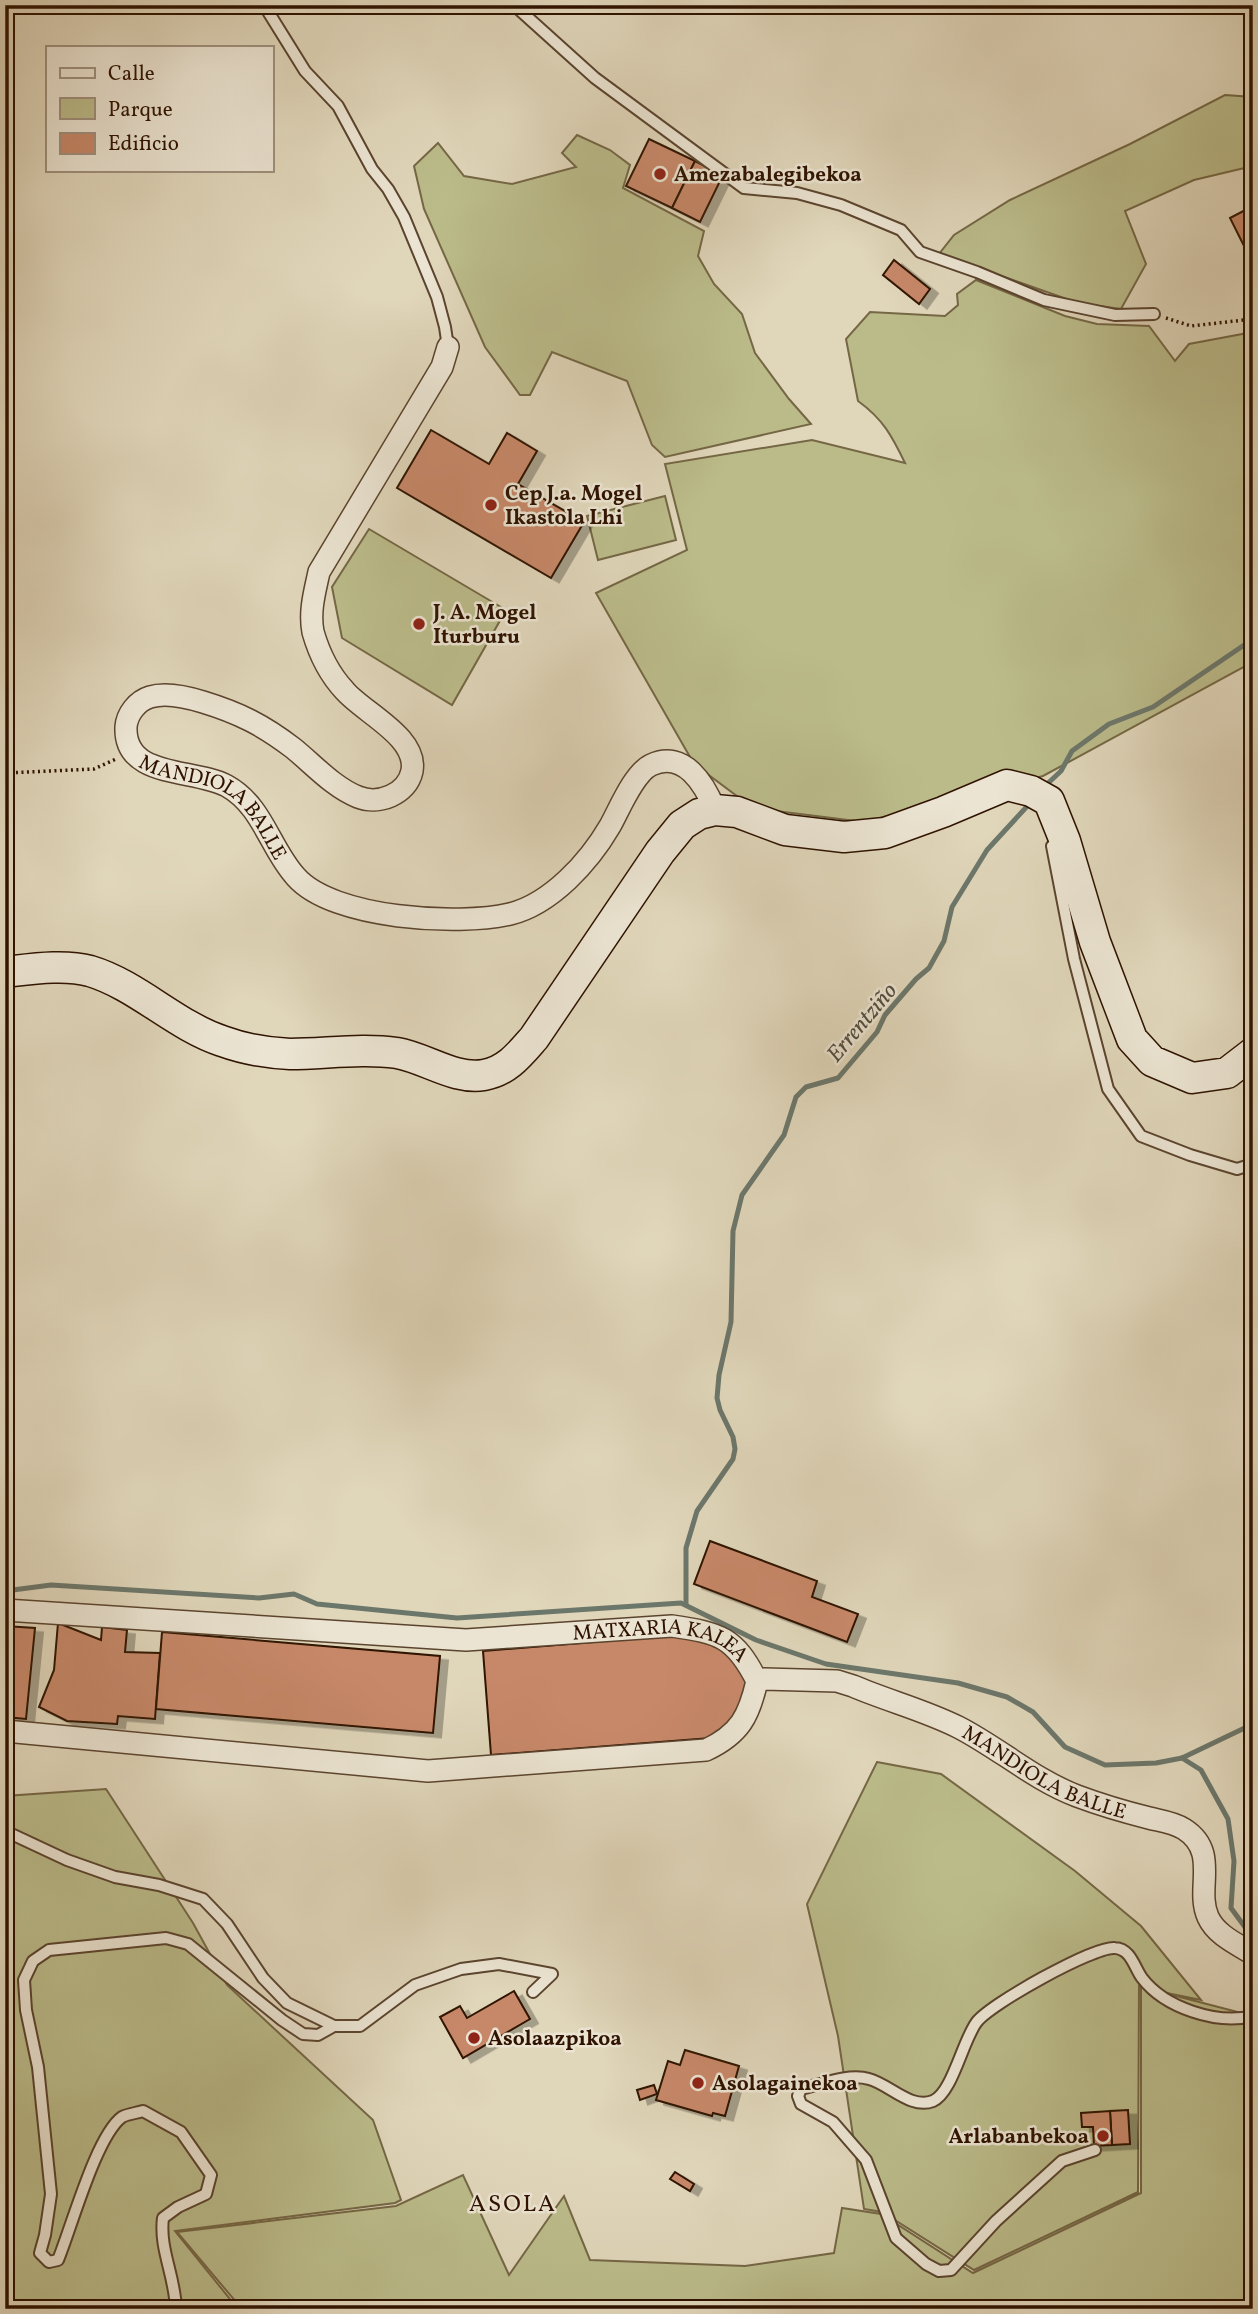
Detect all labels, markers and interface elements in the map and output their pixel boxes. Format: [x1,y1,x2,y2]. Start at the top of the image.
legend [46,46,273,172]
text: Calle [108,60,155,89]
text: Parque [108,96,173,125]
text: Edificio [108,130,179,159]
place label: Amezabalegibekoa [674,161,862,190]
marker: Amezabalegibekoa [652,166,668,182]
place label: Cep J.a. Mogel Ikastola Lhi [505,480,642,533]
marker: Cep J.a. Mogel Ikastola Lhi [483,497,499,513]
place label: J. A. Mogel Iturburu [432,599,536,652]
marker: J. A. Mogel Iturburu [411,616,427,632]
street label: MANDIOLA BALLE [134,748,293,866]
water label: Errentziño [820,976,906,1070]
street label: MATXARIA KALEA [572,1613,755,1669]
street label: MANDIOLA BALLE [956,1719,1130,1827]
place label: Asolaazpikoa [488,2025,622,2054]
marker: Asolaazpikoa [466,2030,482,2046]
place label: Asolagainekoa [712,2070,858,2099]
marker: Asolagainekoa [690,2075,706,2091]
place label: Arlabanbekoa [948,2123,1089,2152]
marker: Arlabanbekoa [1095,2128,1111,2144]
district label: ASOLA [469,2188,557,2222]

